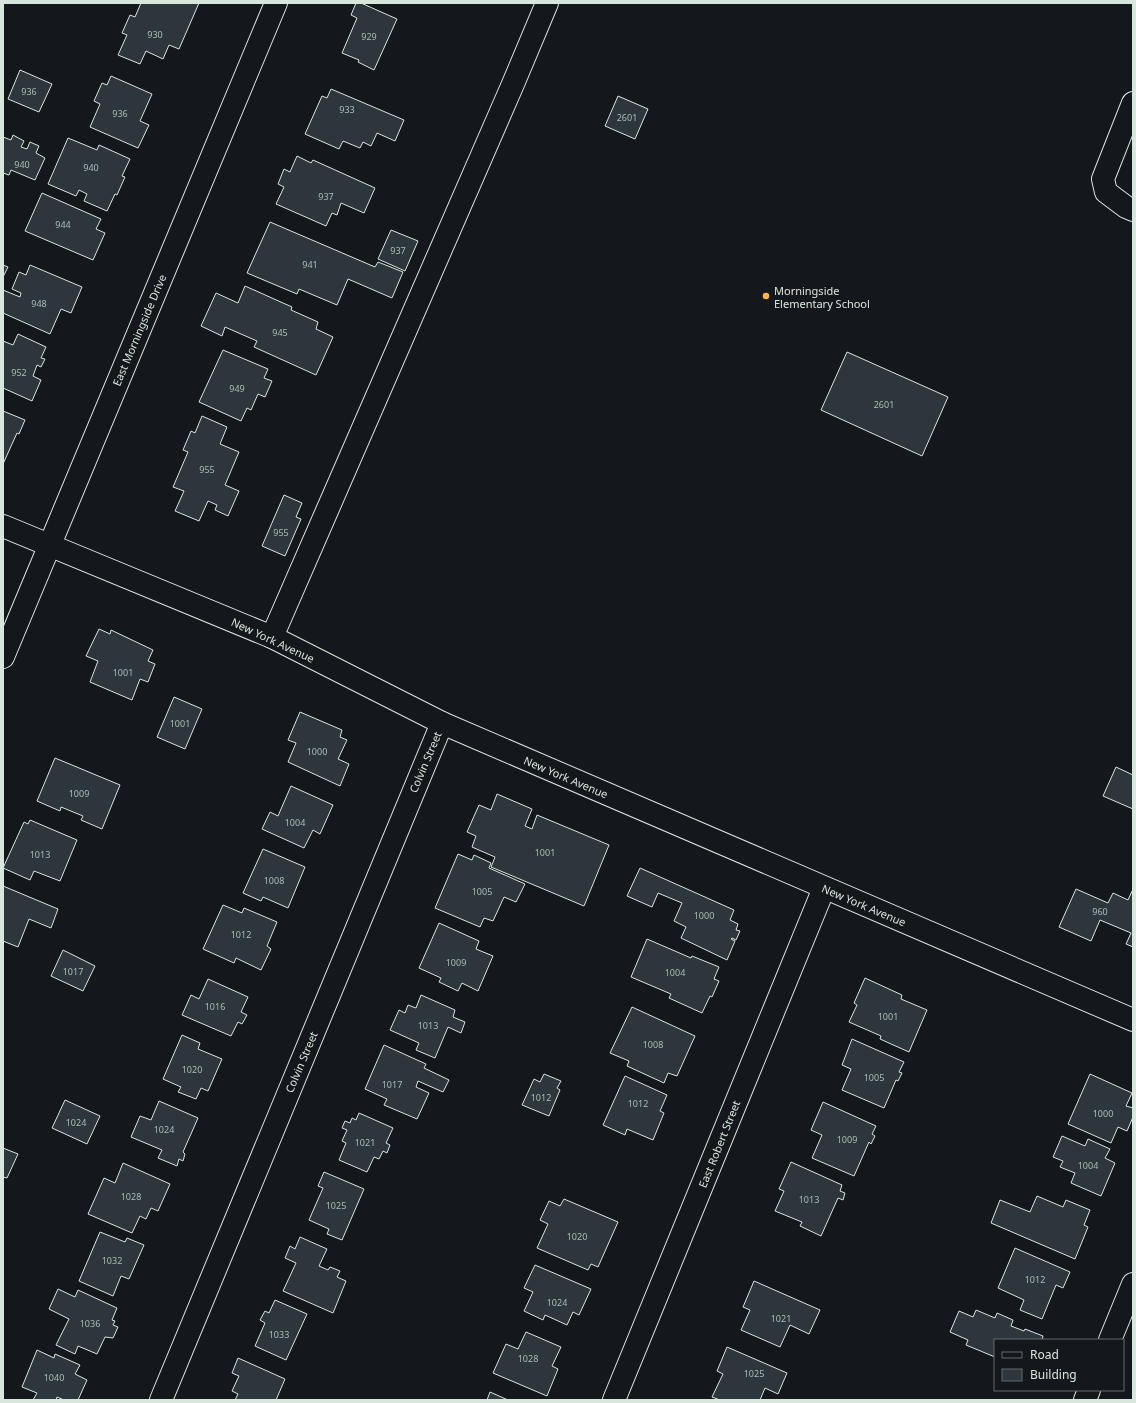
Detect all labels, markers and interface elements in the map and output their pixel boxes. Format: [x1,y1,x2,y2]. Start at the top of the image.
house number: 930 [147,28,163,41]
house number: 929 [361,30,377,43]
house number: 936 [21,85,37,98]
house number: 933 [339,103,355,116]
house number: 936 [112,107,128,120]
house number: 2601 [617,111,637,124]
house number: 940 [14,158,30,171]
house number: 940 [83,161,99,174]
house number: 937 [318,190,334,203]
house number: 944 [55,218,71,231]
house number: 937 [390,244,406,257]
house number: 941 [302,258,318,271]
street label: East Morningside Drive [109,272,169,388]
place label: Morningside Elementary School [774,283,870,311]
marker: Morningside Elementary School [761,291,771,301]
house number: 948 [31,297,47,310]
house number: 945 [272,326,288,339]
house number: 952 [11,366,27,379]
house number: 949 [229,382,245,395]
house number: 2601 [874,398,894,411]
house number: 955 [199,463,215,476]
house number: 955 [273,526,289,539]
street label: New York Avenue [229,614,317,666]
house number: 1001 [113,666,133,679]
house number: 1001 [170,717,190,730]
street label: Colvin Street [405,729,445,795]
house number: 1000 [307,745,327,758]
street label: New York Avenue [522,752,610,802]
house number: 1009 [69,787,89,800]
house number: 1004 [285,816,305,829]
house number: 1001 [535,846,555,859]
house number: 1013 [30,848,50,861]
house number: 1008 [264,874,284,887]
street label: New York Avenue [820,880,908,930]
house number: 1005 [472,885,492,898]
house number: 960 [1092,905,1108,918]
house number: 1000 [694,909,714,922]
house number: 1012 [231,928,251,941]
house number: 1009 [446,956,466,969]
house number: 1017 [63,965,83,978]
house number: 1004 [665,966,685,979]
house number: 1016 [205,1000,225,1013]
house number: 1001 [878,1010,898,1023]
house number: 1013 [418,1019,438,1032]
street label: Colvin Street [281,1029,321,1095]
house number: 1008 [643,1038,663,1051]
house number: 1020 [182,1063,202,1076]
house number: 1005 [864,1071,884,1084]
house number: 1017 [382,1078,402,1091]
house number: 1012 [531,1091,551,1104]
house number: 1012 [628,1097,648,1110]
street label: East Robert Street [695,1098,743,1190]
house number: 1000 [1093,1107,1113,1120]
house number: 1024 [66,1116,86,1129]
house number: 1024 [154,1123,174,1136]
house number: 1009 [837,1133,857,1146]
house number: 1021 [355,1136,375,1149]
house number: 1004 [1078,1159,1098,1172]
house number: 1028 [121,1190,141,1203]
house number: 1013 [799,1193,819,1206]
house number: 1025 [326,1199,346,1212]
house number: 1020 [567,1230,587,1243]
house number: 1032 [102,1254,122,1267]
house number: 1012 [1025,1273,1045,1286]
house number: 1024 [547,1296,567,1309]
house number: 1021 [771,1312,791,1325]
house number: 1036 [80,1317,100,1330]
house number: 1033 [269,1328,289,1341]
legend [994,1339,1124,1391]
text: Road [1030,1346,1059,1363]
house number: 1028 [518,1352,538,1365]
text: Building [1030,1366,1077,1383]
house number: 1025 [744,1367,764,1380]
house number: 1040 [44,1371,64,1384]

